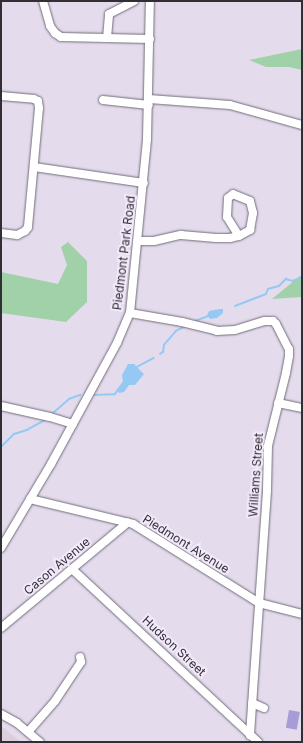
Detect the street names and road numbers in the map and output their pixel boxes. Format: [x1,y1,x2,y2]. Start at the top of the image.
street label: Piedmont Park Road [110,195,138,311]
street label: Williams Street [246,432,266,518]
street label: Piedmont Avenue [140,512,232,576]
street label: Cason Avenue [21,534,93,598]
street label: Hudson Street [139,613,209,679]

